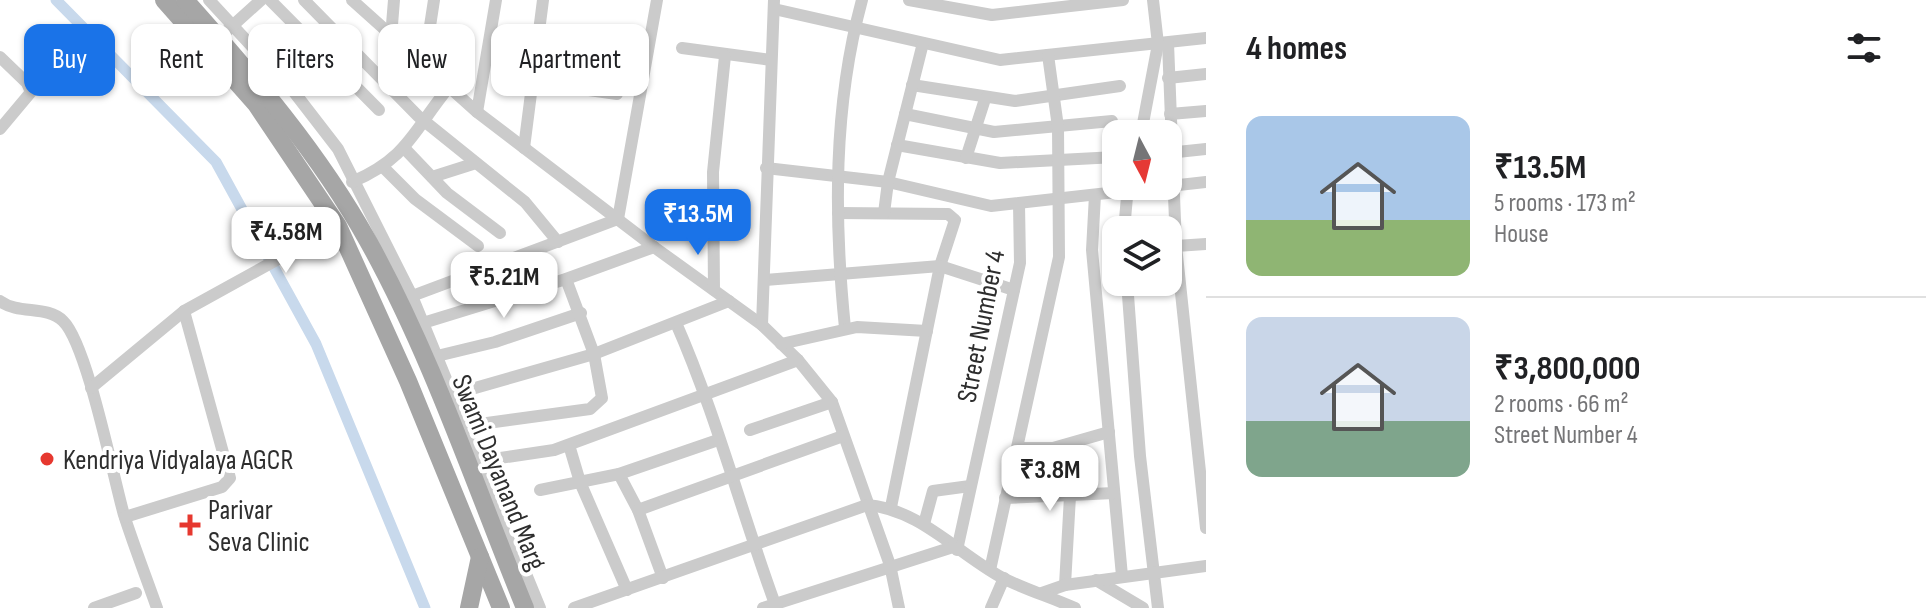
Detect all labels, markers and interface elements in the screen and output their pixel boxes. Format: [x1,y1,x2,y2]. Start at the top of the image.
chip: Buy [24,24,115,96]
chip: Rent [131,24,232,96]
chip: Filters [248,24,362,96]
chip: New [378,24,475,96]
chip: Apartment [491,24,649,96]
icon: filters [1842,26,1886,70]
text: 4 homes [1246,28,1347,69]
north arrow [1102,120,1182,200]
map controls [1102,120,1182,296]
text: ₹13.5M [1494,147,1586,188]
icon: home [1310,148,1406,244]
text: 5 rooms · 173 m² [1494,188,1636,219]
pin: ₹13.5M [633,189,763,257]
text: ₹13.5M [663,199,733,230]
pin: ₹4.58M [221,207,351,275]
button: layers [1102,216,1182,296]
text: ₹4.58M [249,217,323,248]
text: House [1494,219,1549,250]
street label: Street Number 4 [951,247,1012,405]
pin: ₹5.21M [439,252,569,320]
text: ₹5.21M [469,262,539,293]
text: ₹3,800,000 [1494,348,1640,389]
icon: home [1310,349,1406,445]
street label: Swami Dayanand Marg [444,370,553,575]
text: 2 rooms · 66 m² [1494,389,1629,420]
text: Street Number 4 [1494,420,1638,451]
place label: Kendriya Vidyalaya AGCR [63,444,293,477]
pin: ₹3.8M [994,445,1106,513]
marker: Kendriya Vidyalaya AGCR [38,450,56,468]
text: ₹3.8M [1019,455,1081,486]
place label: Parivar Seva Clinic [208,494,310,559]
marker: Parivar Seva Clinic [179,514,201,536]

